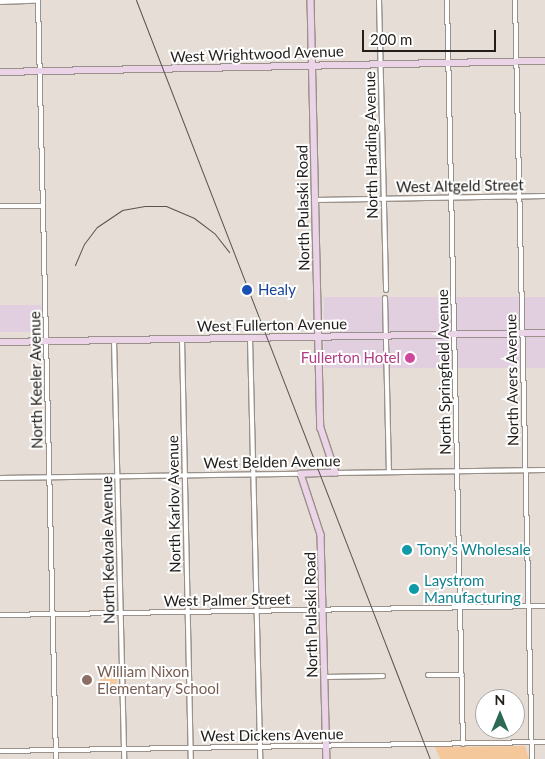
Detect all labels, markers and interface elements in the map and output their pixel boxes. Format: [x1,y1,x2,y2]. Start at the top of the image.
scale bar [365,20,499,52]
text: 200 m [370,30,412,48]
street label: West Wrightwood Avenue [170,42,344,66]
street label: North Harding Avenue [361,71,381,219]
street label: North Pulaski Road [293,145,313,271]
street label: West Altgeld Street [396,176,524,196]
place label: Healy [258,281,296,299]
marker: Healy [240,283,254,297]
street label: North Springfield Avenue [434,289,454,455]
street label: North Keeler Avenue [26,311,46,449]
street label: North Avers Avenue [502,313,522,447]
street label: West Fullerton Avenue [196,315,348,335]
place label: Fullerton Hotel [301,349,400,367]
marker: Fullerton Hotel [404,352,416,364]
street label: North Karlov Avenue [164,435,184,573]
street label: West Belden Avenue [203,452,341,472]
street label: North Kedvale Avenue [98,476,118,624]
place label: Tony's Wholesale [417,541,531,559]
marker: Tony's Wholesale [401,544,413,556]
street label: North Pulaski Road [301,552,321,678]
place label: Laystrom Manufacturing [424,571,521,606]
marker: Laystrom Manufacturing [408,583,420,595]
street label: West Palmer Street [163,590,291,610]
place label: William Nixon Elementary School [97,662,220,697]
marker: William Nixon Elementary School [81,674,93,686]
north arrow [475,689,525,739]
text: N [495,691,505,708]
street label: West Dickens Avenue [200,725,344,745]

